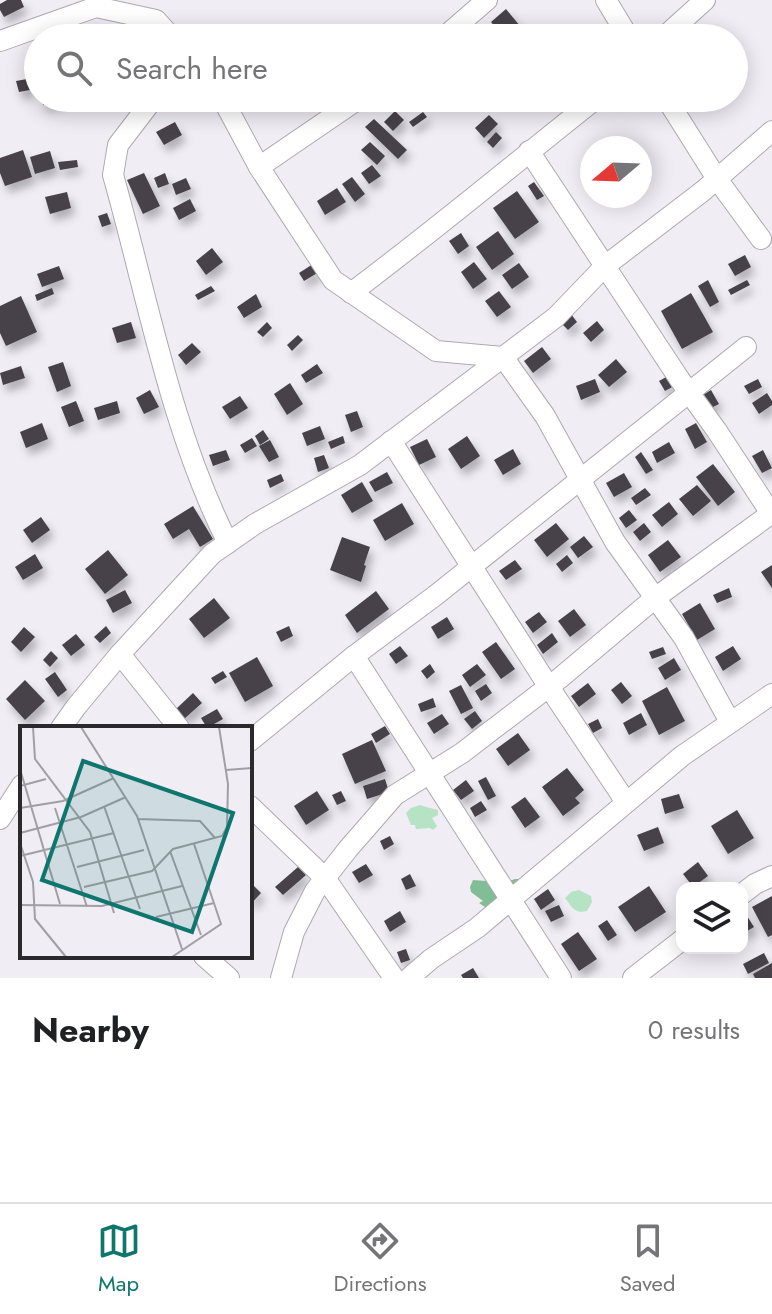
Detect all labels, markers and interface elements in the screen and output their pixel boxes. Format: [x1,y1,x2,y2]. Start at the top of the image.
search box [24,24,748,112]
icon: search [52,46,96,90]
text: Search here [116,47,268,90]
north arrow [580,136,652,208]
inset map [20,726,252,958]
map controls [676,882,748,954]
button: layers [676,882,748,954]
text: Nearby [32,1006,149,1055]
text: 0 results [648,1011,740,1049]
tab: Map [97,1219,141,1299]
tab: Directions [334,1219,427,1299]
tab: Saved [620,1219,675,1299]

